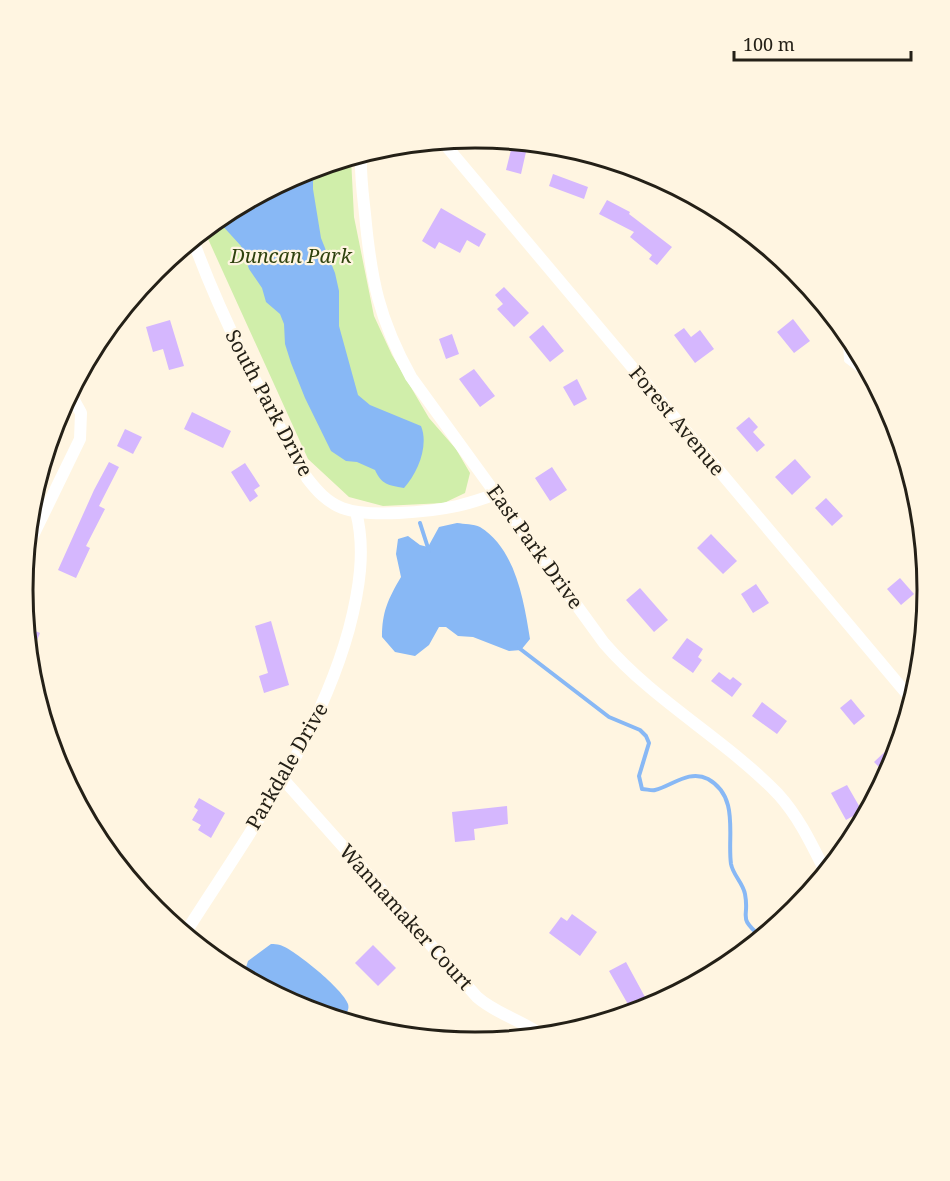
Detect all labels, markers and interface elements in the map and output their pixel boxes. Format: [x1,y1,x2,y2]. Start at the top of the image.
scale bar [734,24,911,62]
text: 100 m [743,32,795,56]
park label: Duncan Park [229,242,352,269]
street label: South Park Drive [219,325,319,481]
street label: Forest Avenue [624,360,731,481]
street label: East Park Drive [481,479,590,614]
street label: Parkdale Drive [239,697,334,834]
street label: Wannamaker Court [334,838,479,995]

